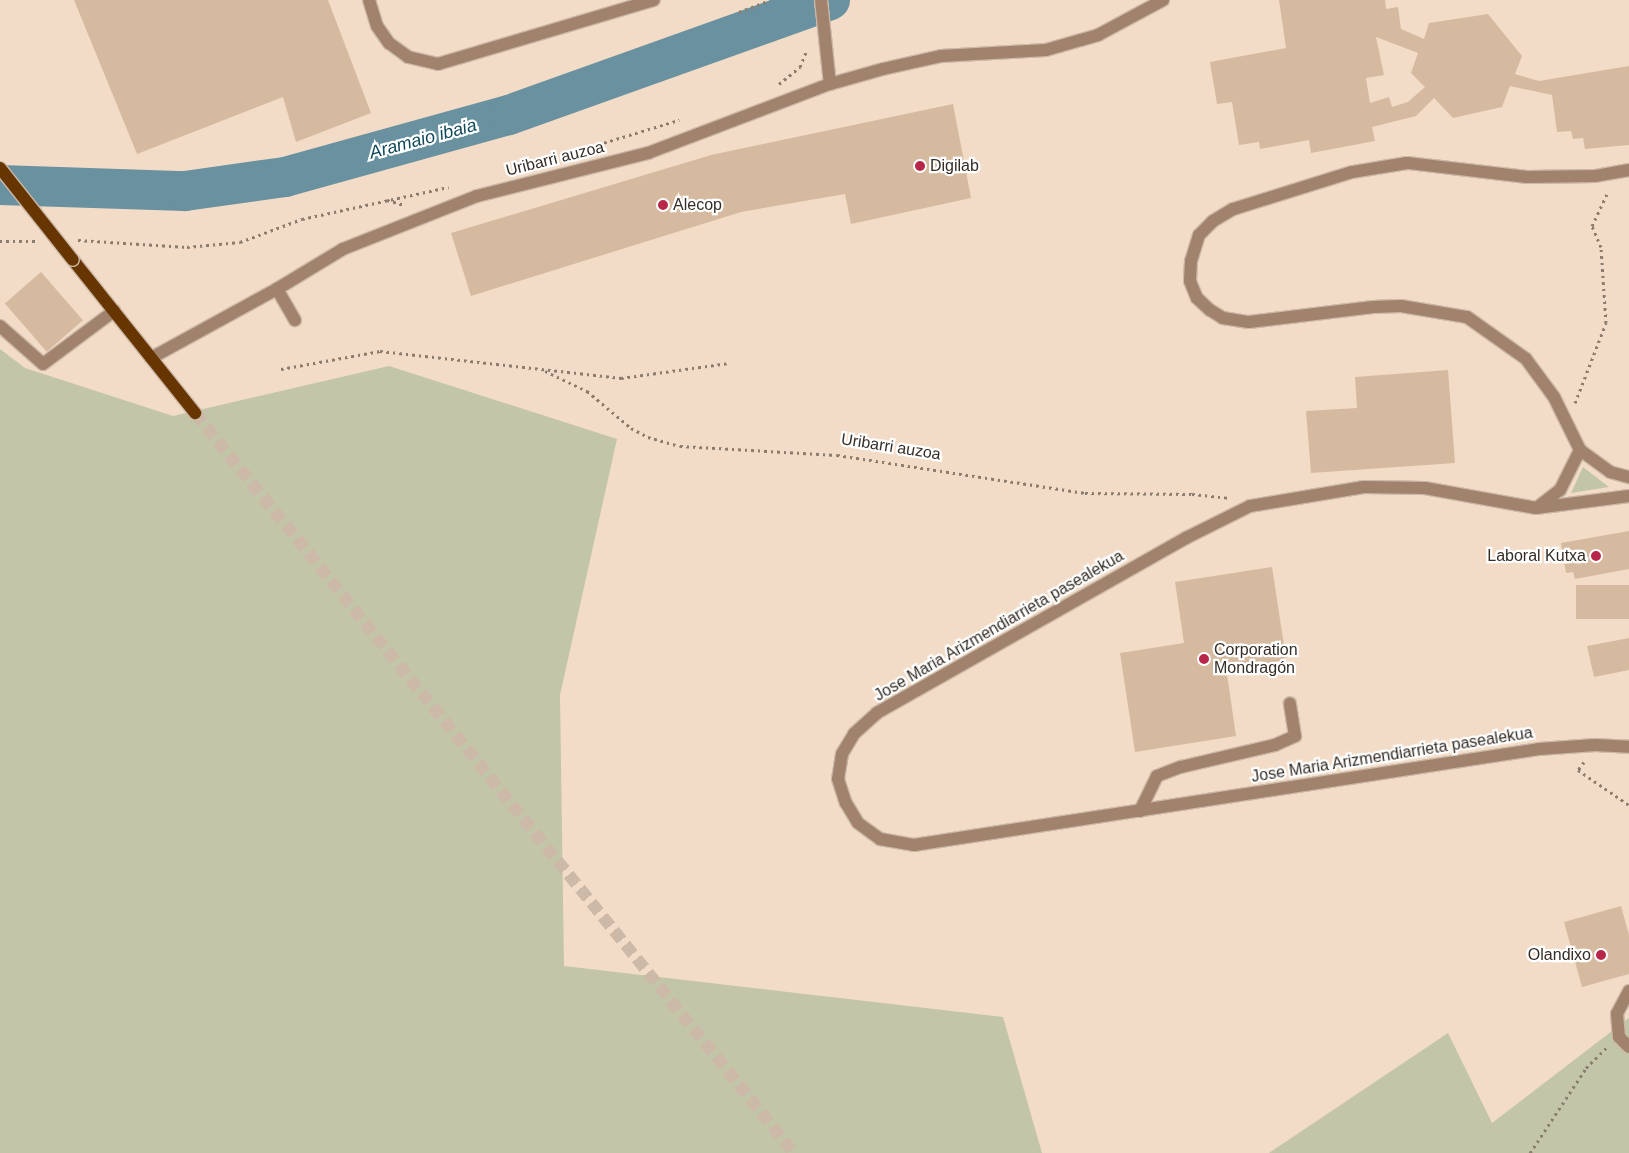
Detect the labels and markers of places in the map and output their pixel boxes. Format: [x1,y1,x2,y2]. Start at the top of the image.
place label: Digilab [930,156,979,176]
marker: Digilab [914,160,926,172]
place label: Alecop [673,195,722,215]
marker: Alecop [657,199,669,211]
place label: Laboral Kutxa [1487,546,1586,566]
marker: Laboral Kutxa [1590,550,1602,562]
place label: Corporation Mondragón [1214,640,1298,678]
marker: Corporation Mondragón [1198,653,1210,665]
place label: Olandixo [1528,945,1591,965]
marker: Olandixo [1595,949,1607,961]

